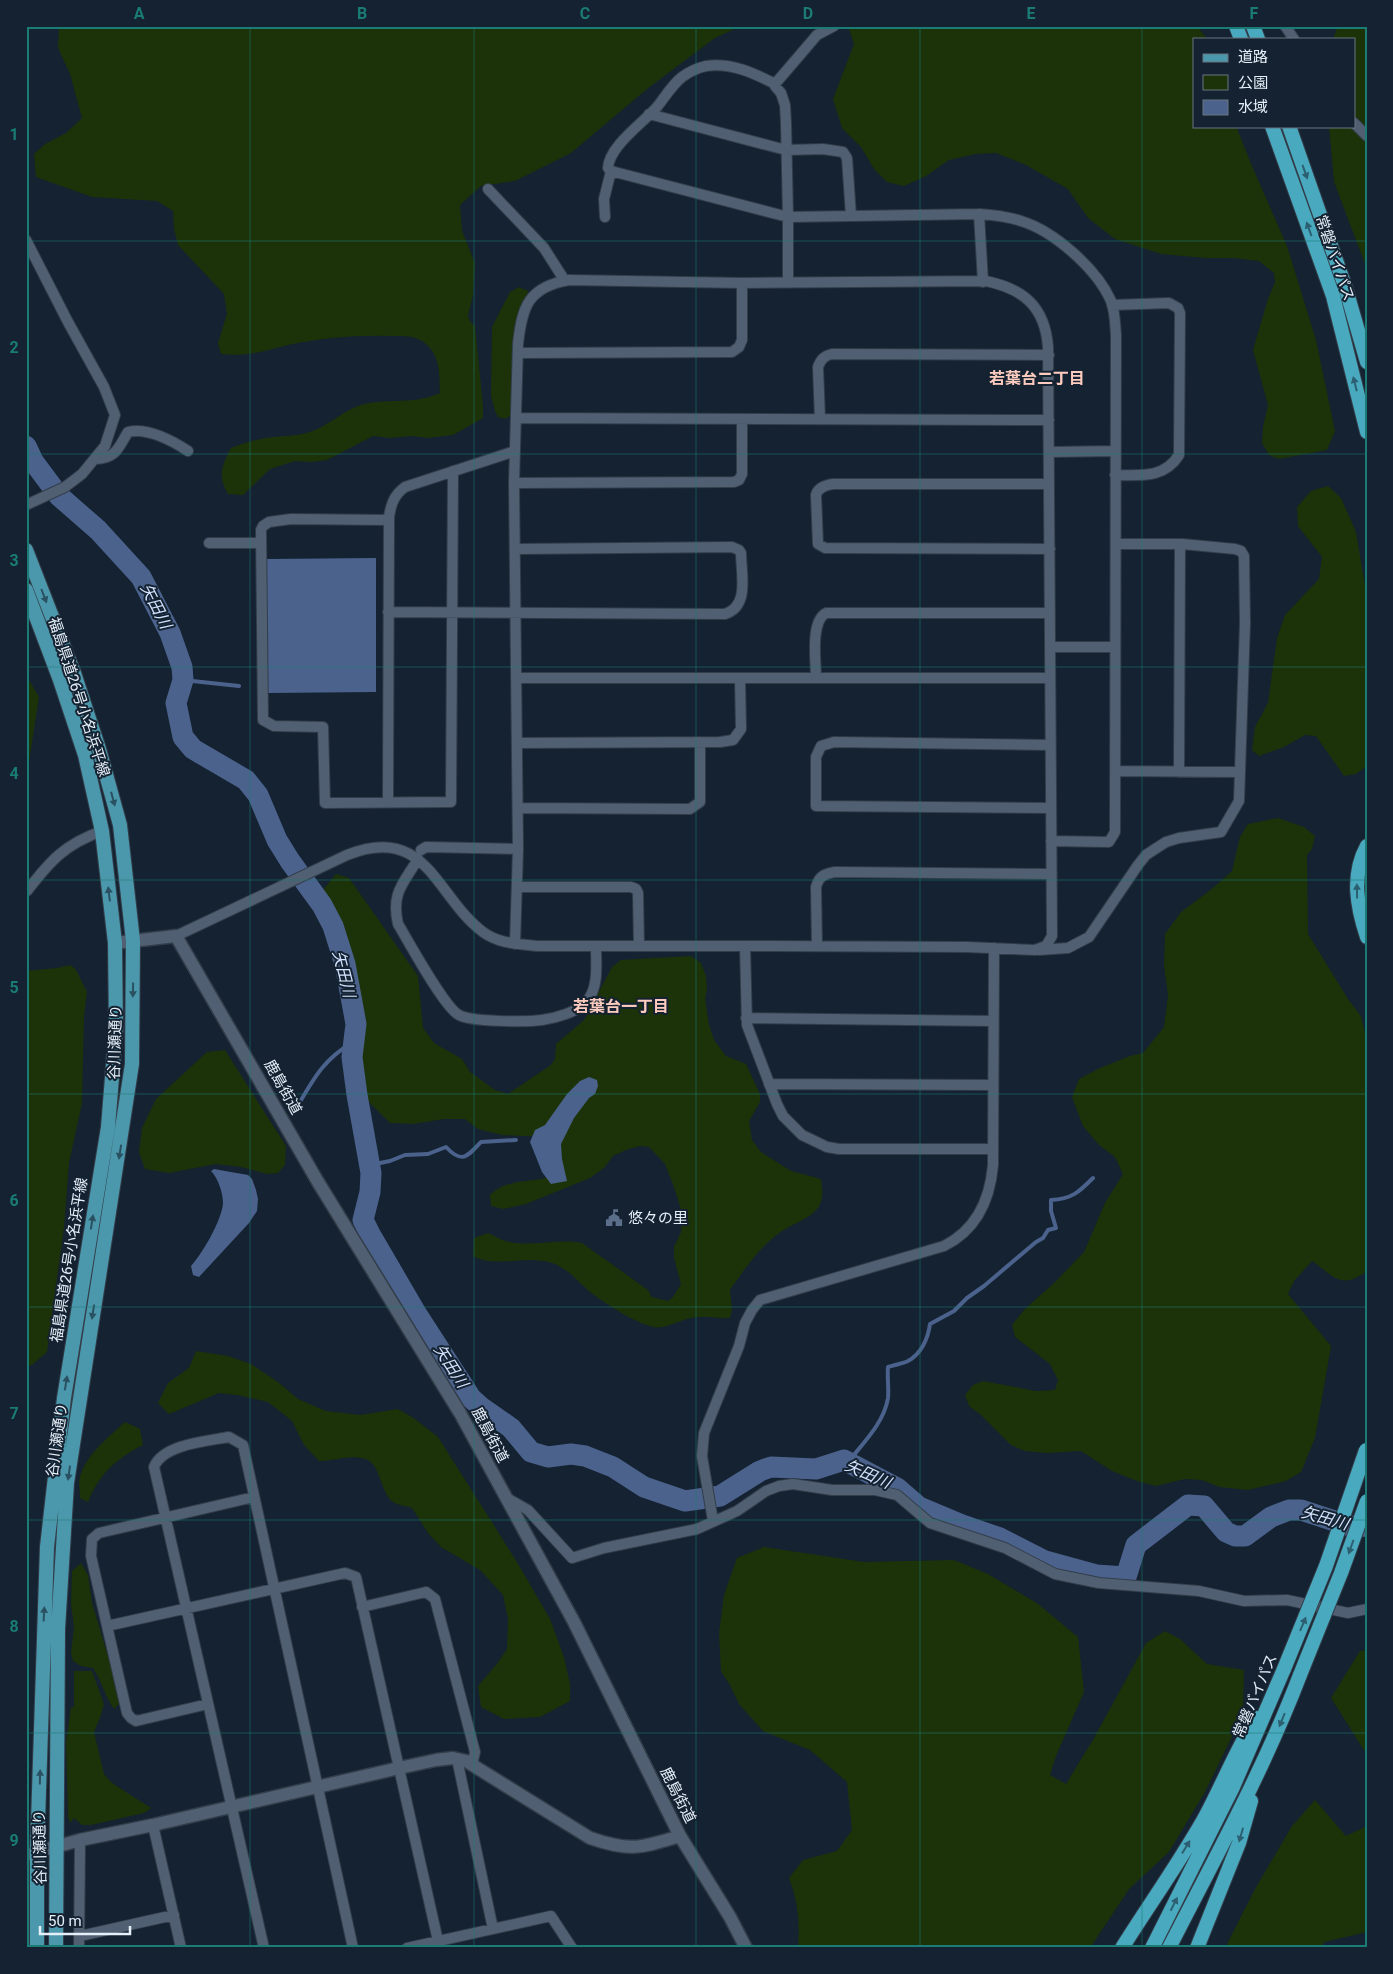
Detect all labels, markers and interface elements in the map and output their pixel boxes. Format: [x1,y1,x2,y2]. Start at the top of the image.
text: A [134,4,145,23]
text: B [357,4,367,23]
text: C [580,4,590,23]
text: D [803,4,813,23]
text: E [1027,4,1036,23]
text: F [1250,4,1259,23]
legend [1193,38,1356,128]
text: 道路 [1238,48,1268,66]
text: 公園 [1238,74,1268,92]
text: 水域 [1238,98,1268,116]
text: 1 [9,125,19,144]
one-way arrow [1301,165,1309,180]
street label: 常磐バイパス [1312,213,1358,303]
one-way arrow [1305,221,1313,236]
text: 2 [9,338,19,357]
district label: 若葉台二丁目 [989,369,1085,388]
one-way arrow [1351,377,1359,392]
text: 3 [9,551,19,570]
water label: 矢田川 [137,580,176,633]
one-way arrow [40,589,48,604]
street label: 福島県道26号小名浜平線 [45,615,113,779]
text: 4 [9,764,19,783]
one-way arrow [109,792,117,807]
one-way arrow [1353,883,1361,899]
one-way arrow [105,886,113,902]
water label: 矢田川 [329,948,360,1002]
text: 5 [9,978,19,997]
one-way arrow [129,982,137,998]
district label: 若葉台一丁目 [573,997,669,1016]
street label: 谷川瀬通り [105,1004,125,1080]
street label: 鹿島街道 [261,1056,305,1118]
one-way arrow [115,1144,123,1160]
street label: 福島県道26号小名浜平線 [47,1176,91,1344]
text: 6 [9,1191,19,1210]
public building icon: 悠々の里 [604,1208,624,1228]
place label: 悠々の里 [628,1209,688,1227]
one-way arrow [88,1214,96,1230]
one-way arrow [88,1304,96,1320]
water label: 矢田川 [430,1341,473,1393]
one-way arrow [63,1374,71,1390]
street label: 谷川瀬通り [43,1402,71,1478]
text: 7 [9,1404,19,1423]
street label: 鹿島街道 [468,1404,512,1466]
water label: 矢田川 [842,1456,896,1493]
one-way arrow [65,1465,73,1481]
water label: 矢田川 [1299,1502,1353,1534]
one-way arrow [1347,1540,1355,1555]
one-way arrow [40,1606,48,1622]
text: 8 [9,1617,19,1636]
one-way arrow [1300,1617,1308,1631]
street label: 常磐バイパス [1229,1651,1281,1741]
one-way arrow [1278,1713,1286,1727]
street label: 鹿島街道 [656,1764,700,1826]
one-way arrow [36,1768,44,1784]
street label: 谷川瀬通り [30,1809,50,1885]
one-way arrow [1237,1828,1245,1843]
text: 9 [9,1831,19,1850]
one-way arrow [1181,1841,1191,1854]
one-way arrow [1170,1897,1178,1911]
scale bar [40,1904,130,1936]
text: 50 m [48,1912,82,1930]

